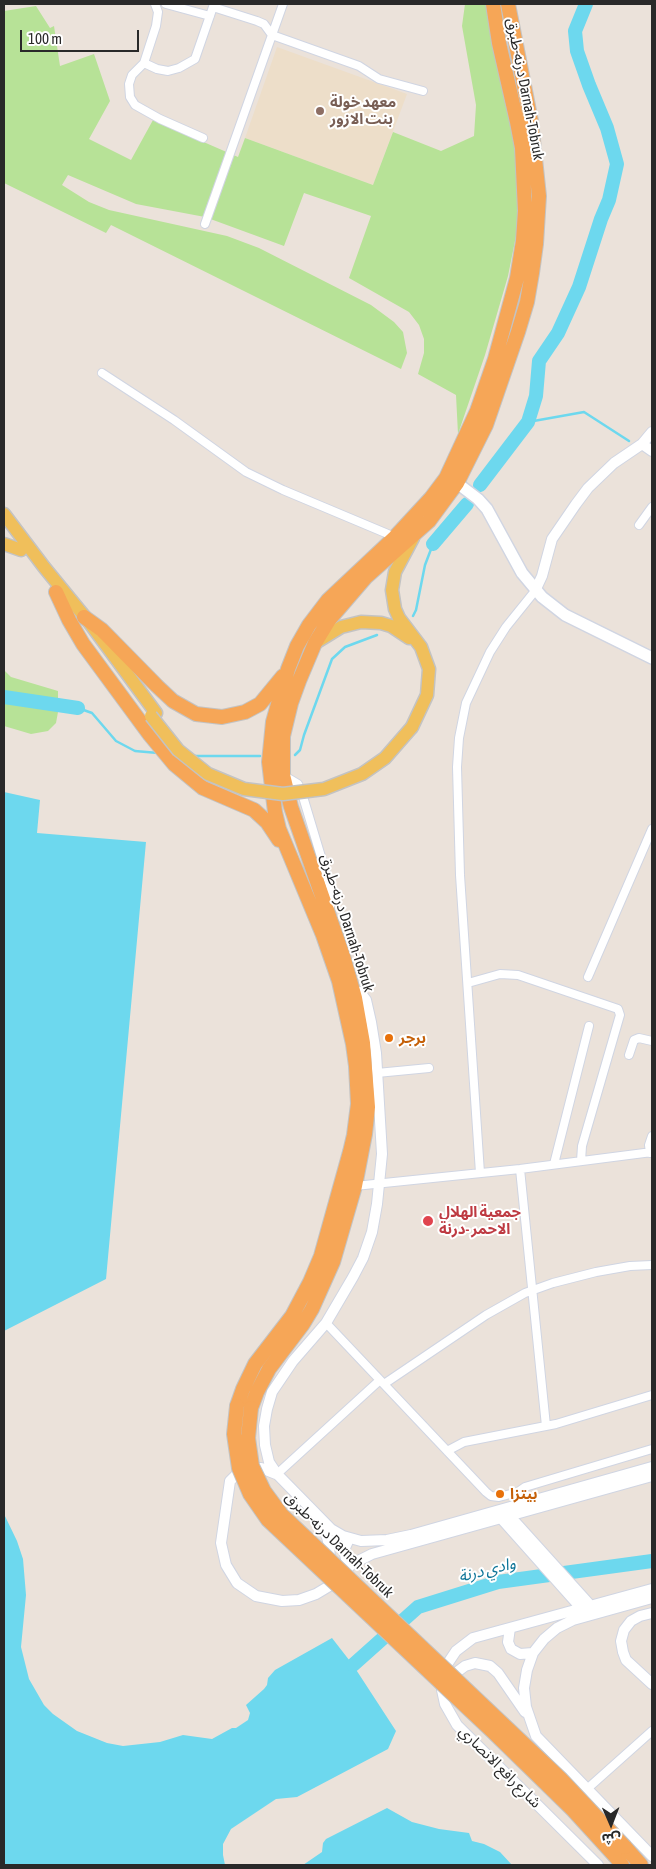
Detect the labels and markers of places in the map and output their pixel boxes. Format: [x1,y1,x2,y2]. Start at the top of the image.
place label: معهد خولة بنت الازور [330,93,396,128]
marker: معهد خولة بنت الازور [314,105,326,117]
place label: برجر [399,1029,426,1047]
marker: برجر [383,1032,395,1044]
place label: جمعية الهلال الاحمر -درنة [439,1203,521,1238]
marker: جمعية الهلال الاحمر -درنة [421,1214,435,1228]
place label: بيتزا [510,1485,537,1503]
marker: بيتزا [494,1488,506,1500]

